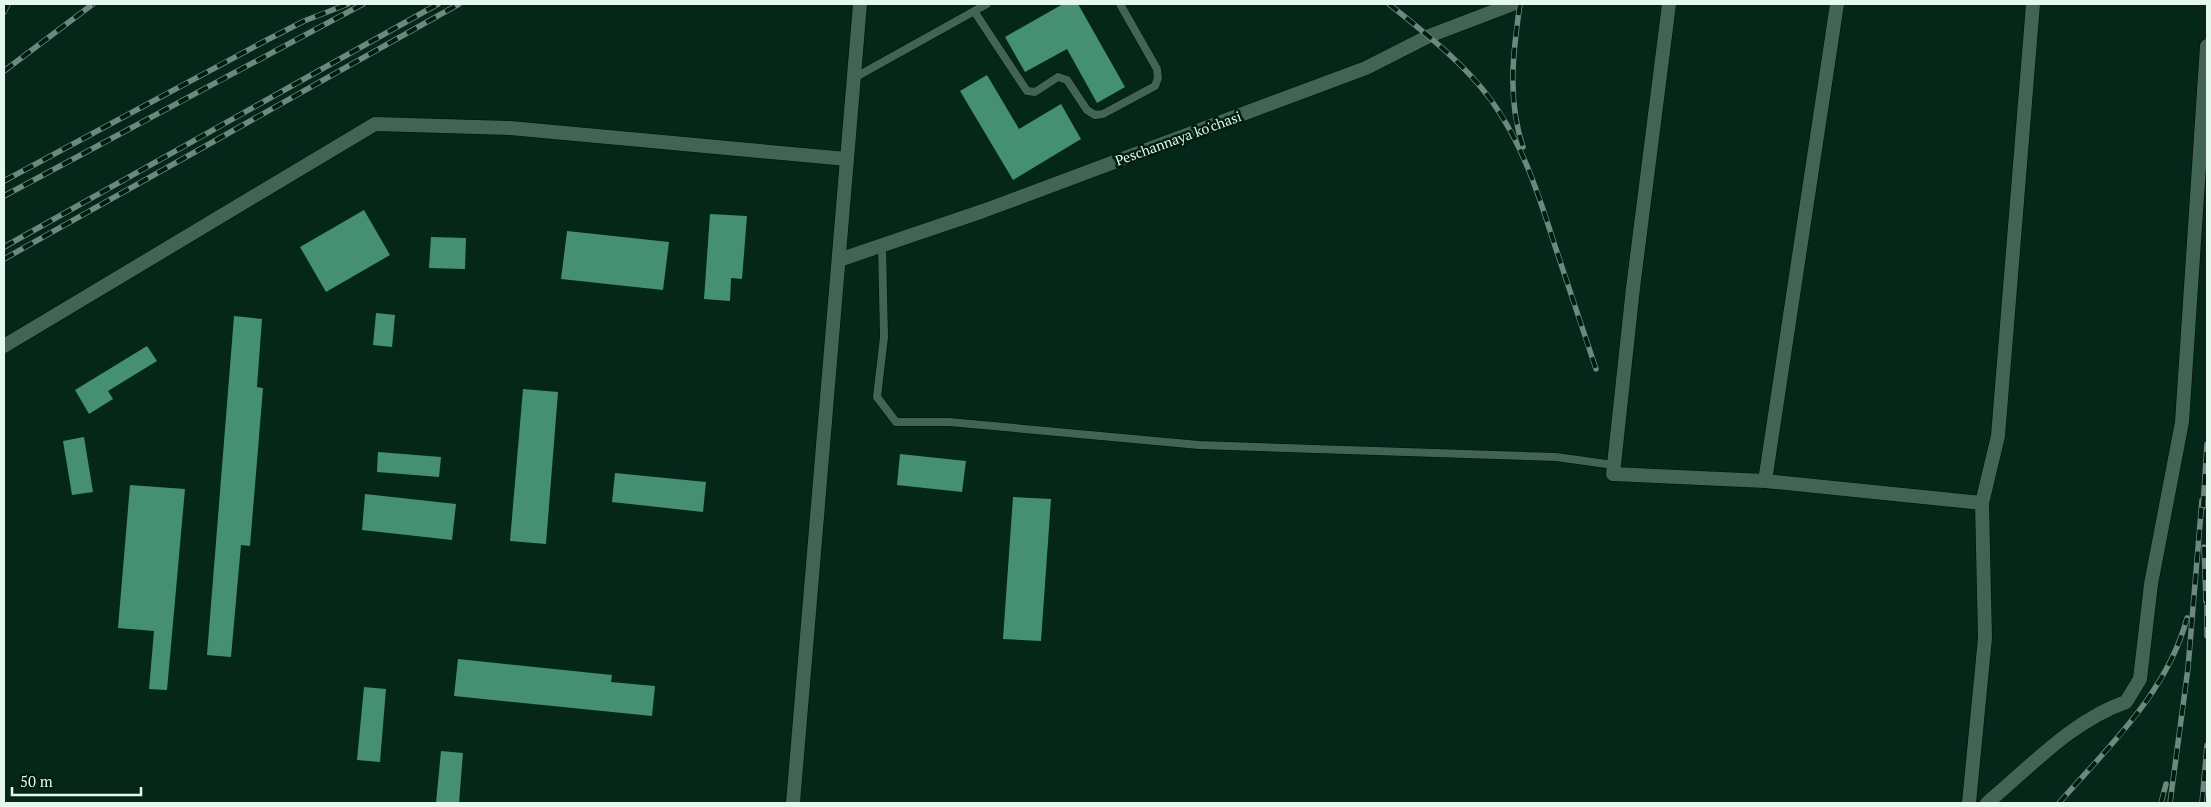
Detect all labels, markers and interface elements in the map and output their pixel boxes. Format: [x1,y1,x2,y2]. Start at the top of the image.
street label: Peschannaya ko'chasi [1112,106,1244,170]
scale bar [12,764,141,796]
text: 50 m [20,771,53,791]

